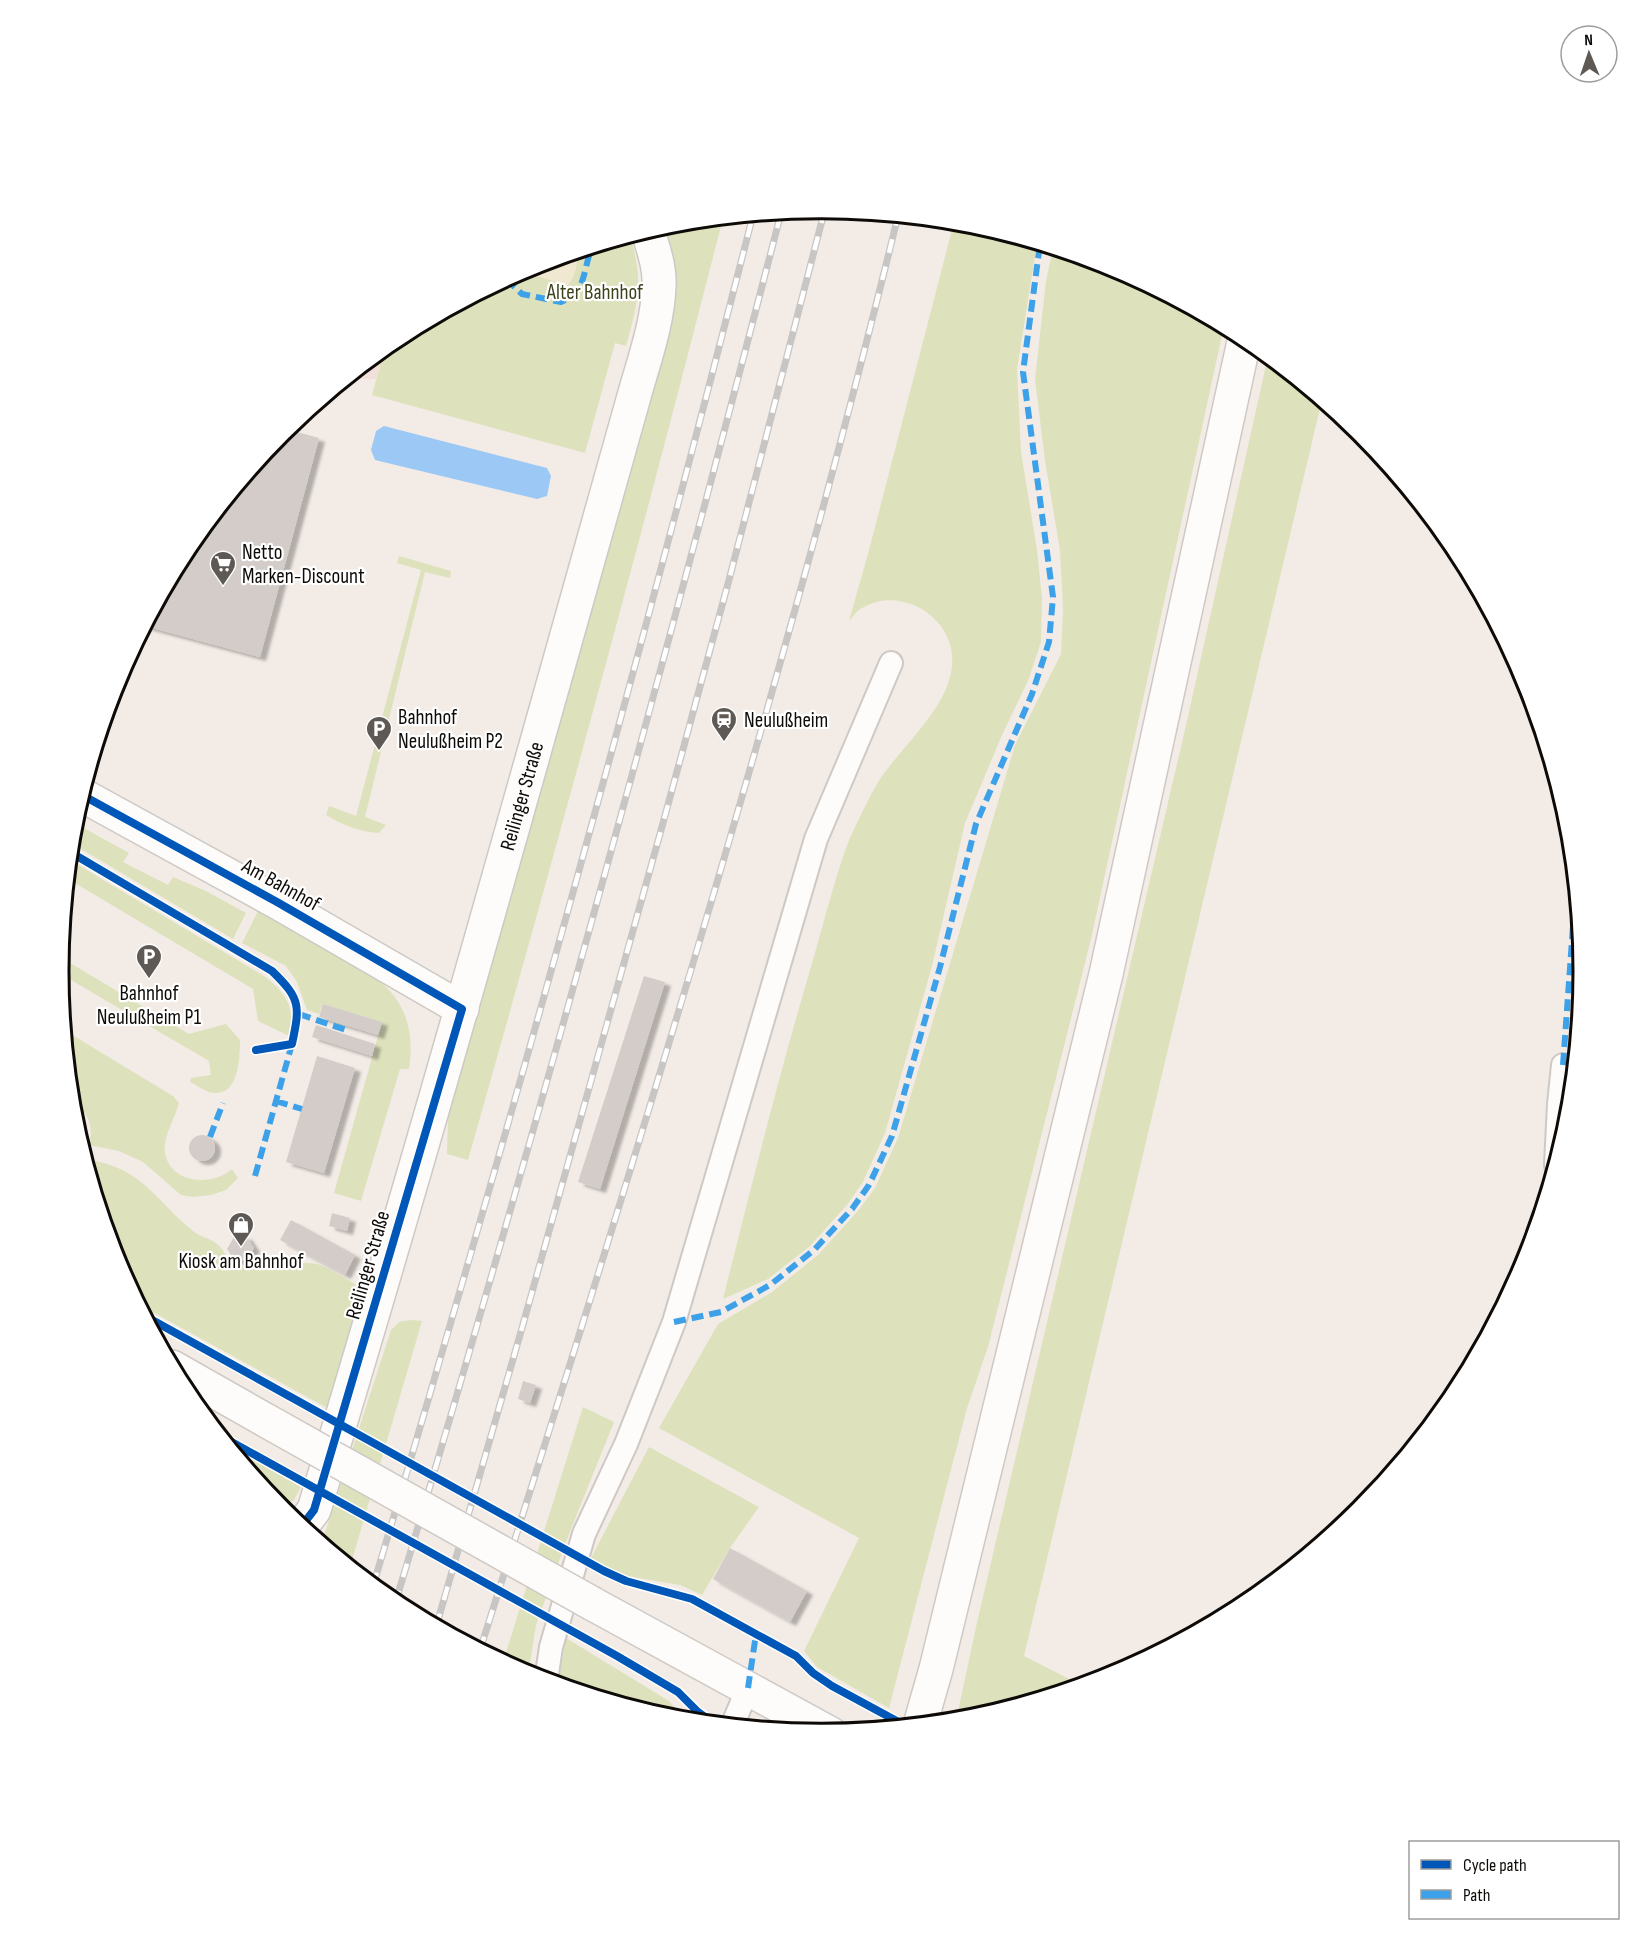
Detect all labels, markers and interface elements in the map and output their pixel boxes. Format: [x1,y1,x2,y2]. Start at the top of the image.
north arrow [1559,24,1619,84]
text: N [1584,31,1593,50]
park label: Alter Bahnhof [546,280,644,305]
place label: Netto Marken-Discount [242,540,365,589]
supermarket icon: Netto Marken-Discount [208,549,238,587]
place label: Bahnhof Neulußheim P2 [398,705,503,754]
station icon: Neulußheim [709,705,739,743]
place label: Neulußheim [744,708,828,733]
parking icon: Bahnhof Neulußheim P2 [364,714,394,752]
street label: Reilinger Straße [494,739,549,853]
street label: Am Bahnhof [237,853,325,917]
parking icon: Bahnhof Neulußheim P1 [134,942,164,980]
place label: Bahnhof Neulußheim P1 [97,981,202,1030]
street label: Reilinger Straße [341,1208,395,1322]
shop icon: Kiosk am Bahnhof [226,1210,256,1248]
place label: Kiosk am Bahnhof [178,1249,305,1274]
legend [1409,1841,1619,1919]
text: Cycle path [1463,1855,1527,1876]
text: Path [1463,1885,1491,1906]

